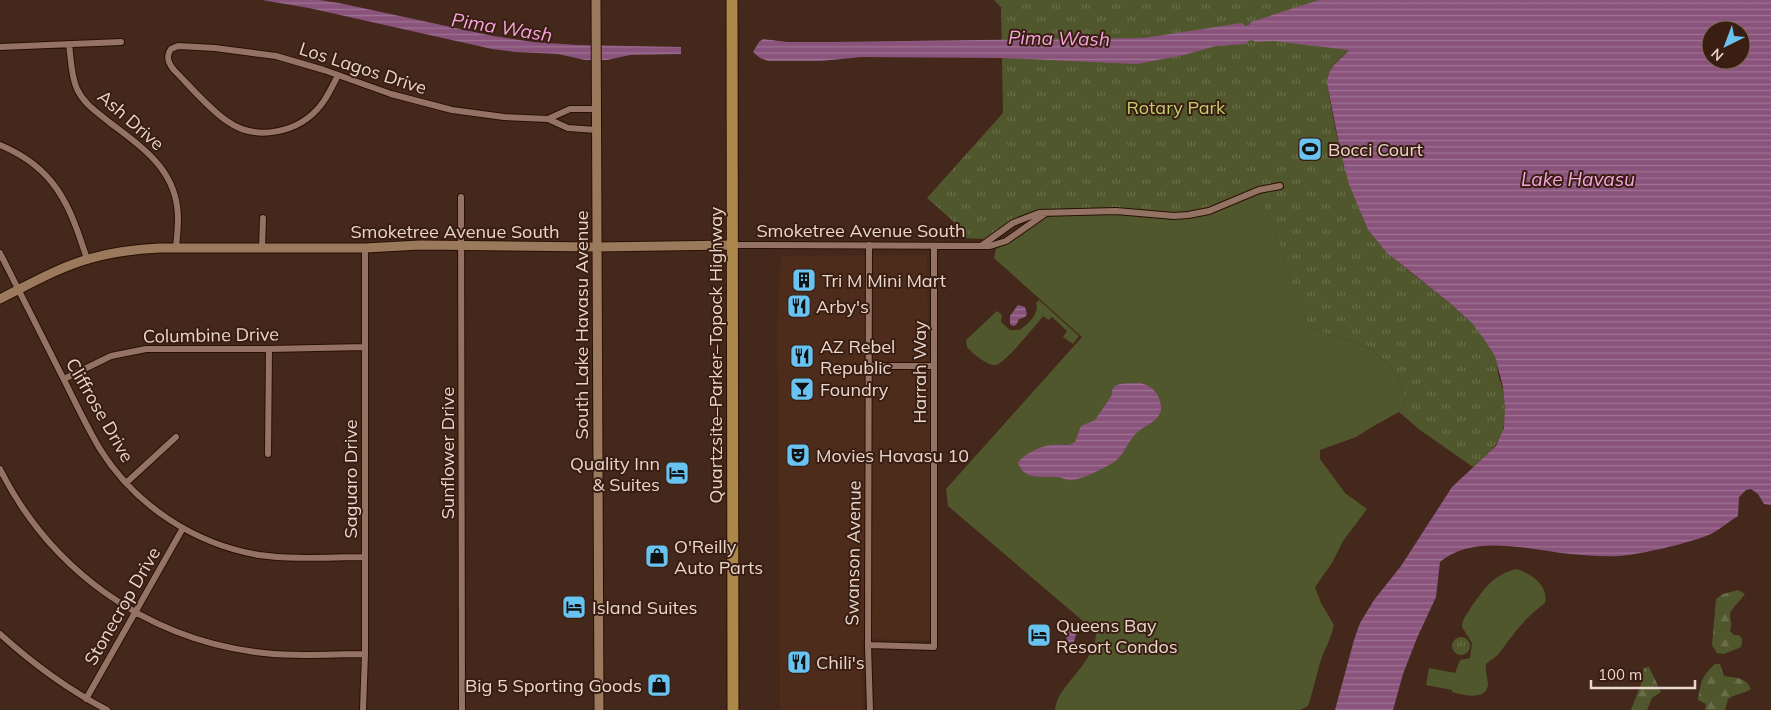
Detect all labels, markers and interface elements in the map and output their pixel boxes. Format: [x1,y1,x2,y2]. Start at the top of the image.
water label: Pima Wash [450,7,554,47]
north arrow [1701,20,1751,70]
water label: Pima Wash [1008,25,1110,51]
street label: Los Lagos Drive [296,37,430,99]
text: N [1707,44,1727,65]
street label: Ash Drive [93,85,169,155]
park label: Rotary Park [1127,96,1226,119]
sports icon: Bocci Court [1297,136,1323,162]
place label: Bocci Court [1328,138,1423,161]
water label: Lake Havasu [1521,167,1635,191]
street label: Quartzsite–Parker–Topock Highway [704,206,727,503]
street label: South Lake Havasu Avenue [570,211,593,439]
street label: Smoketree Avenue South [756,219,966,242]
street label: Smoketree Avenue South [350,220,560,243]
building icon: Tri M Mini Mart [791,267,817,293]
place label: Tri M Mini Mart [822,269,946,292]
restaurant icon: Arby's [786,293,812,319]
place label: Arby's [816,295,869,318]
street label: Harrah Way [908,320,931,423]
street label: Columbine Drive [143,322,279,348]
place label: AZ Rebel Republic [820,335,895,379]
restaurant icon: AZ Rebel Republic [789,343,815,369]
street label: Cliffrose Drive [61,354,139,466]
bar icon: Foundry [789,376,815,402]
place label: Foundry [820,378,889,401]
street label: Sunflower Drive [436,387,459,519]
street label: Saguaro Drive [339,420,362,538]
theatre icon: Movies Havasu 10 [785,442,811,468]
place label: Movies Havasu 10 [816,444,969,467]
place label: Quality Inn & Suites [570,452,660,496]
hotel icon: Quality Inn & Suites [664,460,690,486]
street label: Swanson Avenue [840,480,866,626]
place label: O'Reilly Auto Parts [674,535,763,579]
street label: Stonecrop Drive [79,543,165,669]
shop icon: O'Reilly Auto Parts [644,543,670,569]
hotel icon: Island Suites [561,594,587,620]
place label: Island Suites [592,596,698,619]
place label: Queens Bay Resort Condos [1056,614,1178,658]
hotel icon: Queens Bay Resort Condos [1026,622,1052,648]
restaurant icon: Chili's [786,649,812,675]
place label: Chili's [816,651,865,674]
scale bar [1591,658,1695,690]
text: 100 m [1598,665,1642,684]
shop icon: Big 5 Sporting Goods [646,672,672,698]
place label: Big 5 Sporting Goods [465,674,642,697]

